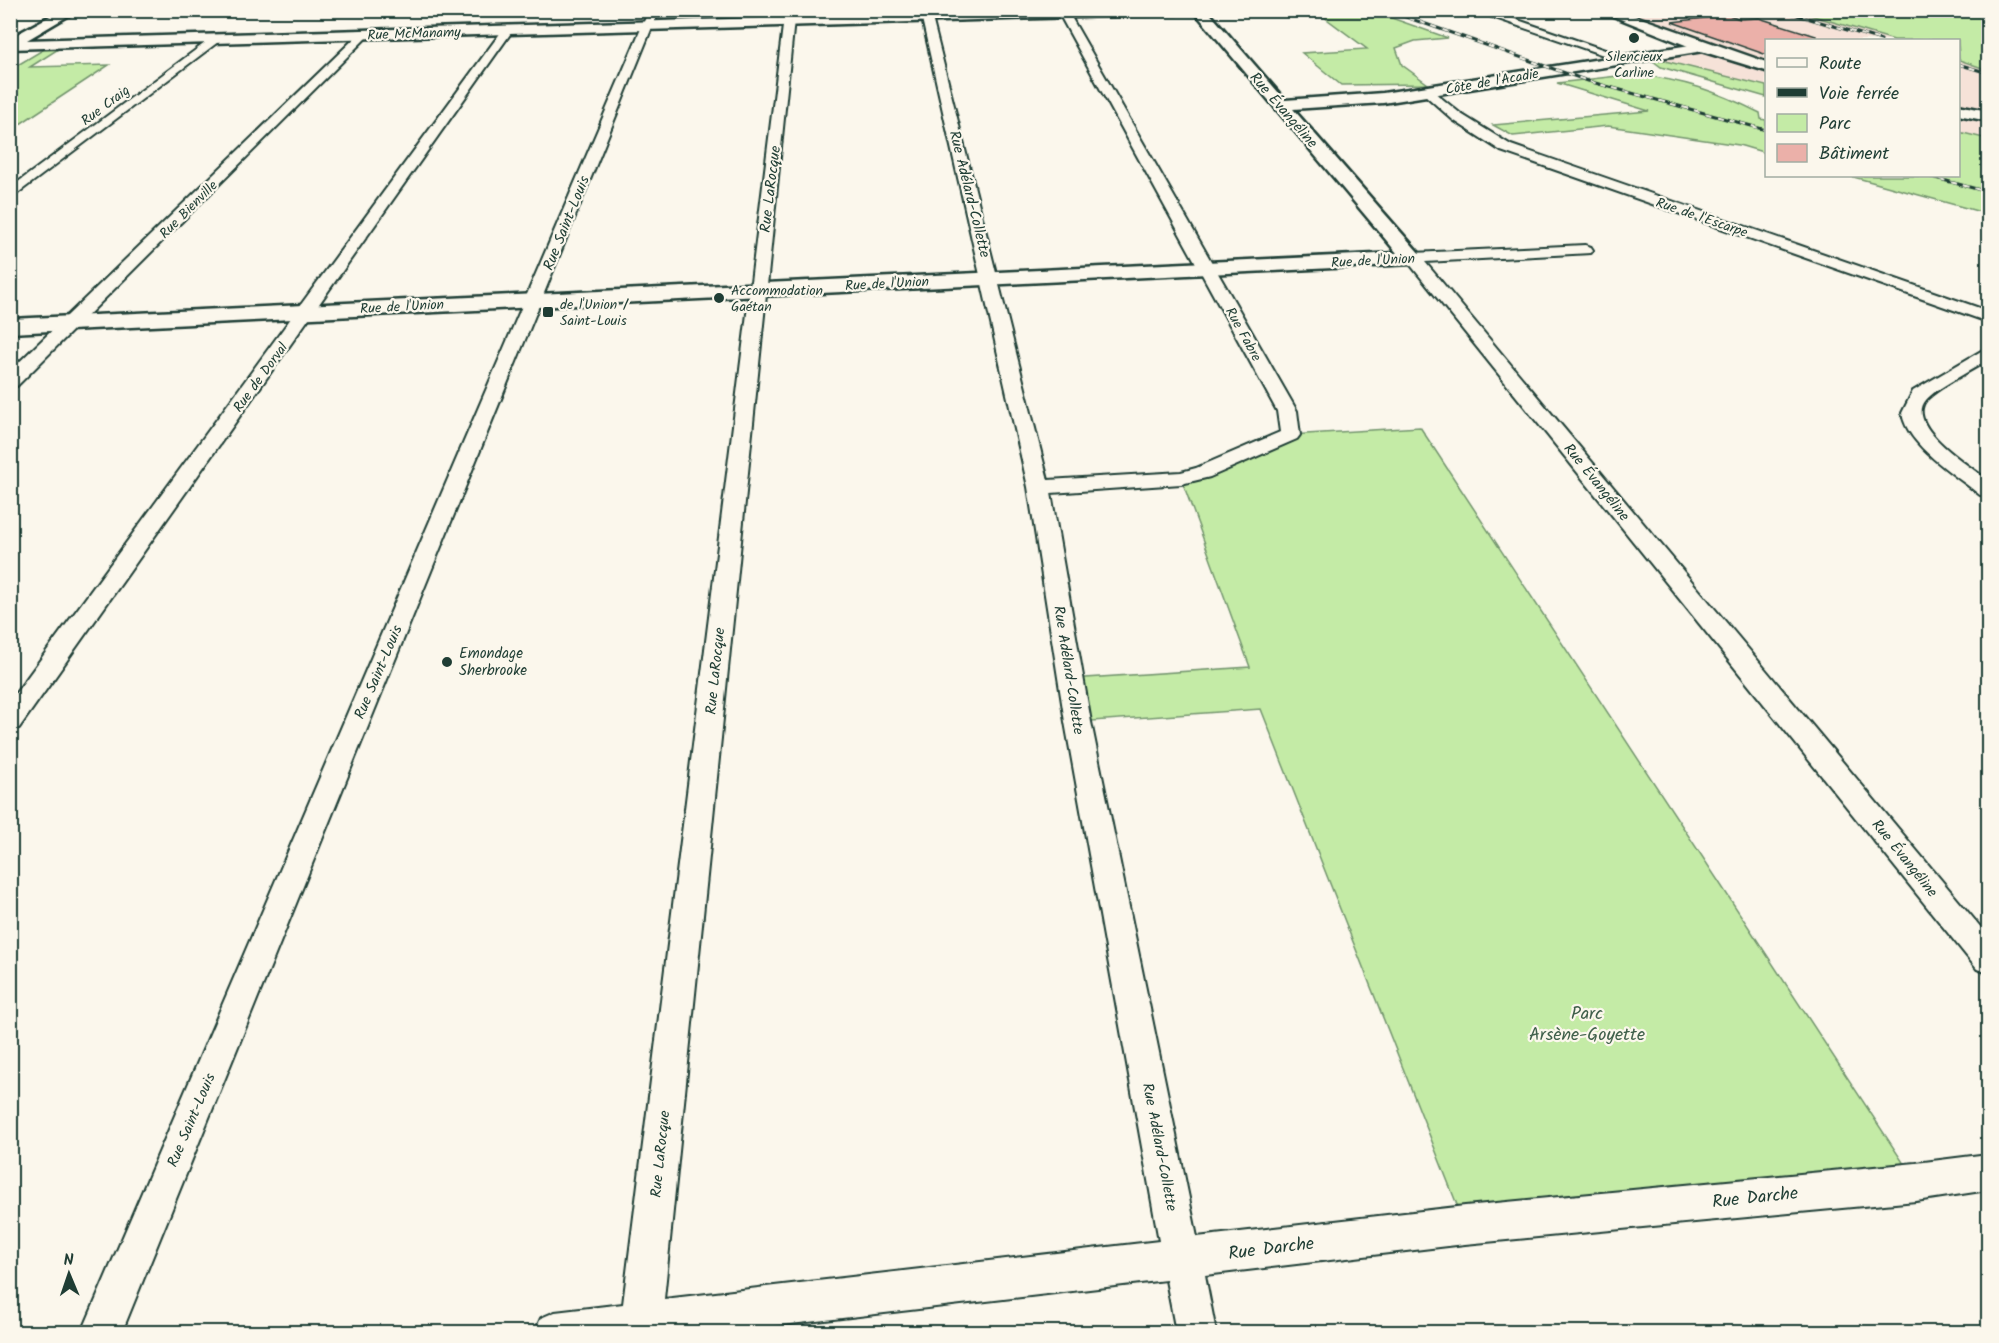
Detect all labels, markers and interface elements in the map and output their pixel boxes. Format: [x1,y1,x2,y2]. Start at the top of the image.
street label: Rue McManamy [367,21,462,47]
marker: Silencieux Carline [1627,31,1641,45]
legend [1765,39,1960,177]
place label: Silencieux Carline [1606,46,1663,84]
text: Route [1819,50,1861,79]
street label: Côte de l'Acadie [1444,63,1541,101]
street label: Rue Évangéline [1243,67,1323,154]
street label: Rue Craig [76,80,135,132]
text: Voie ferrée [1819,80,1899,109]
text: Parc [1819,110,1851,139]
street label: Rue Adélard-Collette [942,128,996,261]
text: Bâtiment [1819,140,1890,169]
street label: Rue LaRocque [754,144,788,234]
street label: Rue Saint-Louis [537,172,597,274]
street label: Rue Bienville [154,175,224,244]
street label: Rue de l'Escarpe [1653,192,1751,244]
street label: Rue de l'Union [1330,248,1416,274]
street label: Rue de l'Union [844,271,930,297]
place label: Accommodation Gaétan [731,280,823,318]
marker: Accommodation Gaétan [712,291,726,305]
street label: Rue de l'Union [359,294,445,320]
place label: de l'Union / Saint-Louis [560,294,629,332]
street label: Rue Fabre [1219,303,1267,366]
marker: de l'Union / Saint-Louis [541,305,555,319]
street label: Rue de Dorval [228,338,294,417]
street label: Rue Évangéline [1557,438,1635,527]
street label: Rue Adélard-Collette [1046,604,1090,737]
street label: Rue Saint-Louis [348,621,410,723]
street label: Rue LaRocque [699,626,733,716]
place label: Emondage Sherbrooke [459,642,527,683]
marker: Emondage Sherbrooke [440,655,454,669]
street label: Rue Évangéline [1865,814,1943,903]
park label: Parc Arsène-Goyette [1529,1000,1645,1050]
street label: Rue Saint-Louis [161,1069,223,1171]
street label: Rue Adélard-Collette [1135,1081,1183,1214]
street label: Rue LaRocque [644,1109,678,1199]
street label: Rue Darche [1711,1180,1800,1217]
street label: Rue Darche [1227,1230,1316,1269]
north arrow [39,1244,99,1304]
text: N [63,1248,74,1273]

